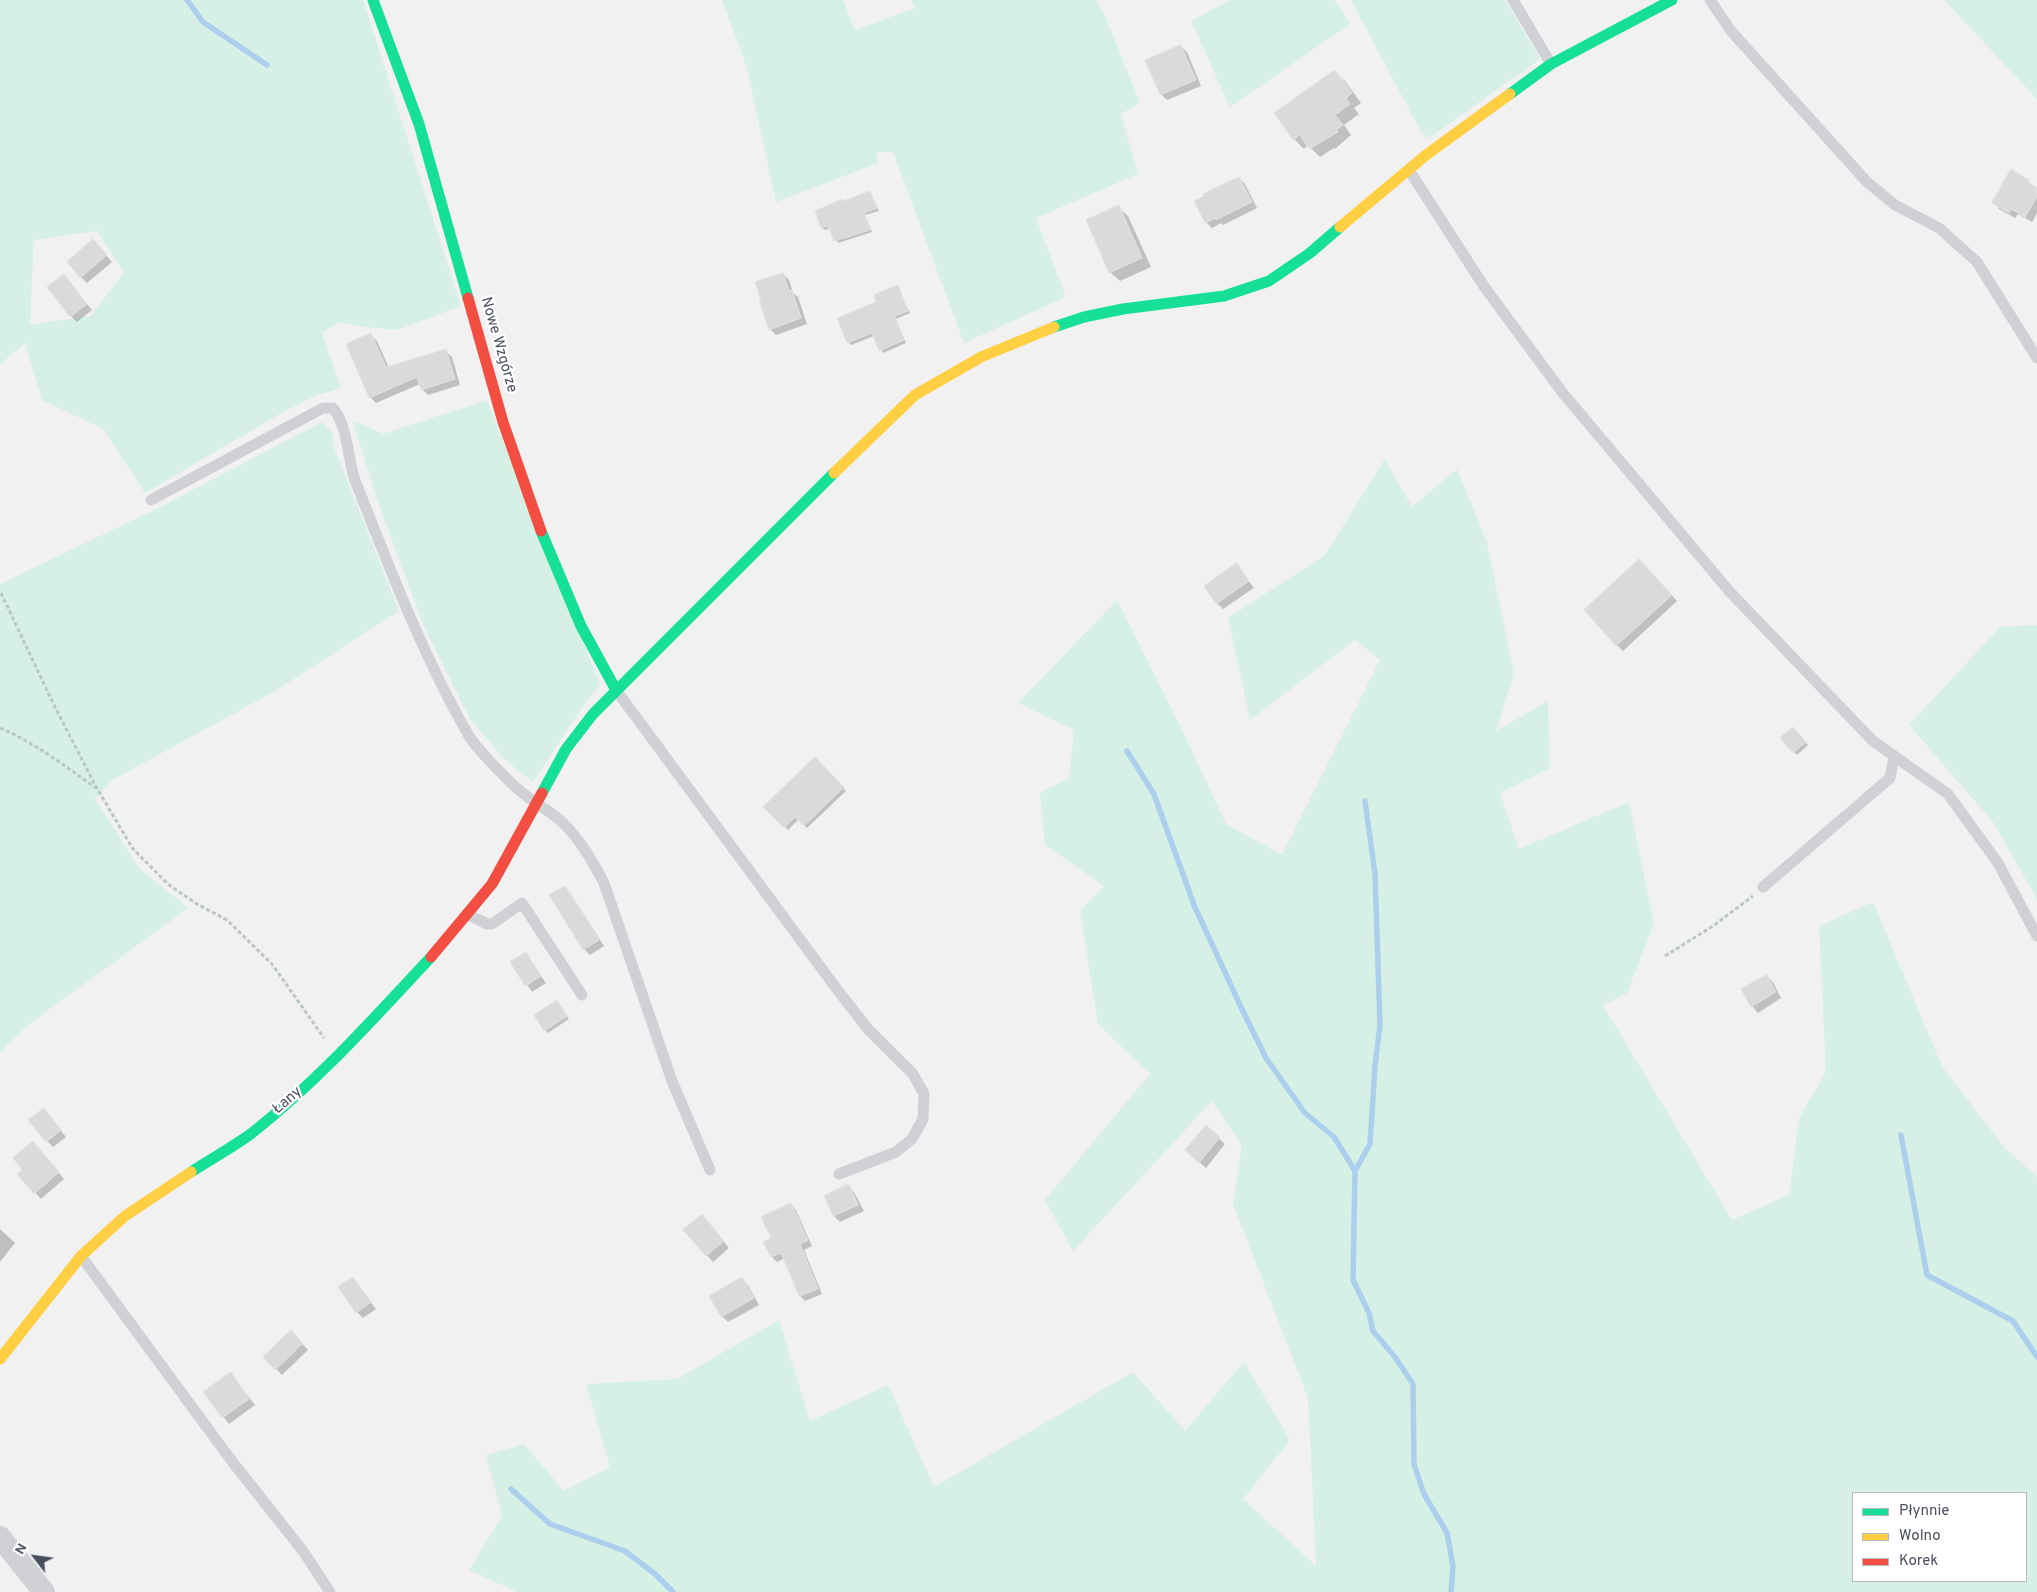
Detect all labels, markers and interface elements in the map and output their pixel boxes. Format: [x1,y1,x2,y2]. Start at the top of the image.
street label: Nowe Wzgórze [476,295,520,395]
street label: Łany [270,1083,306,1119]
legend [1852,1492,2027,1582]
text: Płynnie [1899,1502,1949,1521]
text: Wolno [1899,1527,1941,1546]
north arrow [10,1532,60,1582]
text: N [12,1541,31,1558]
text: Korek [1899,1552,1938,1571]

